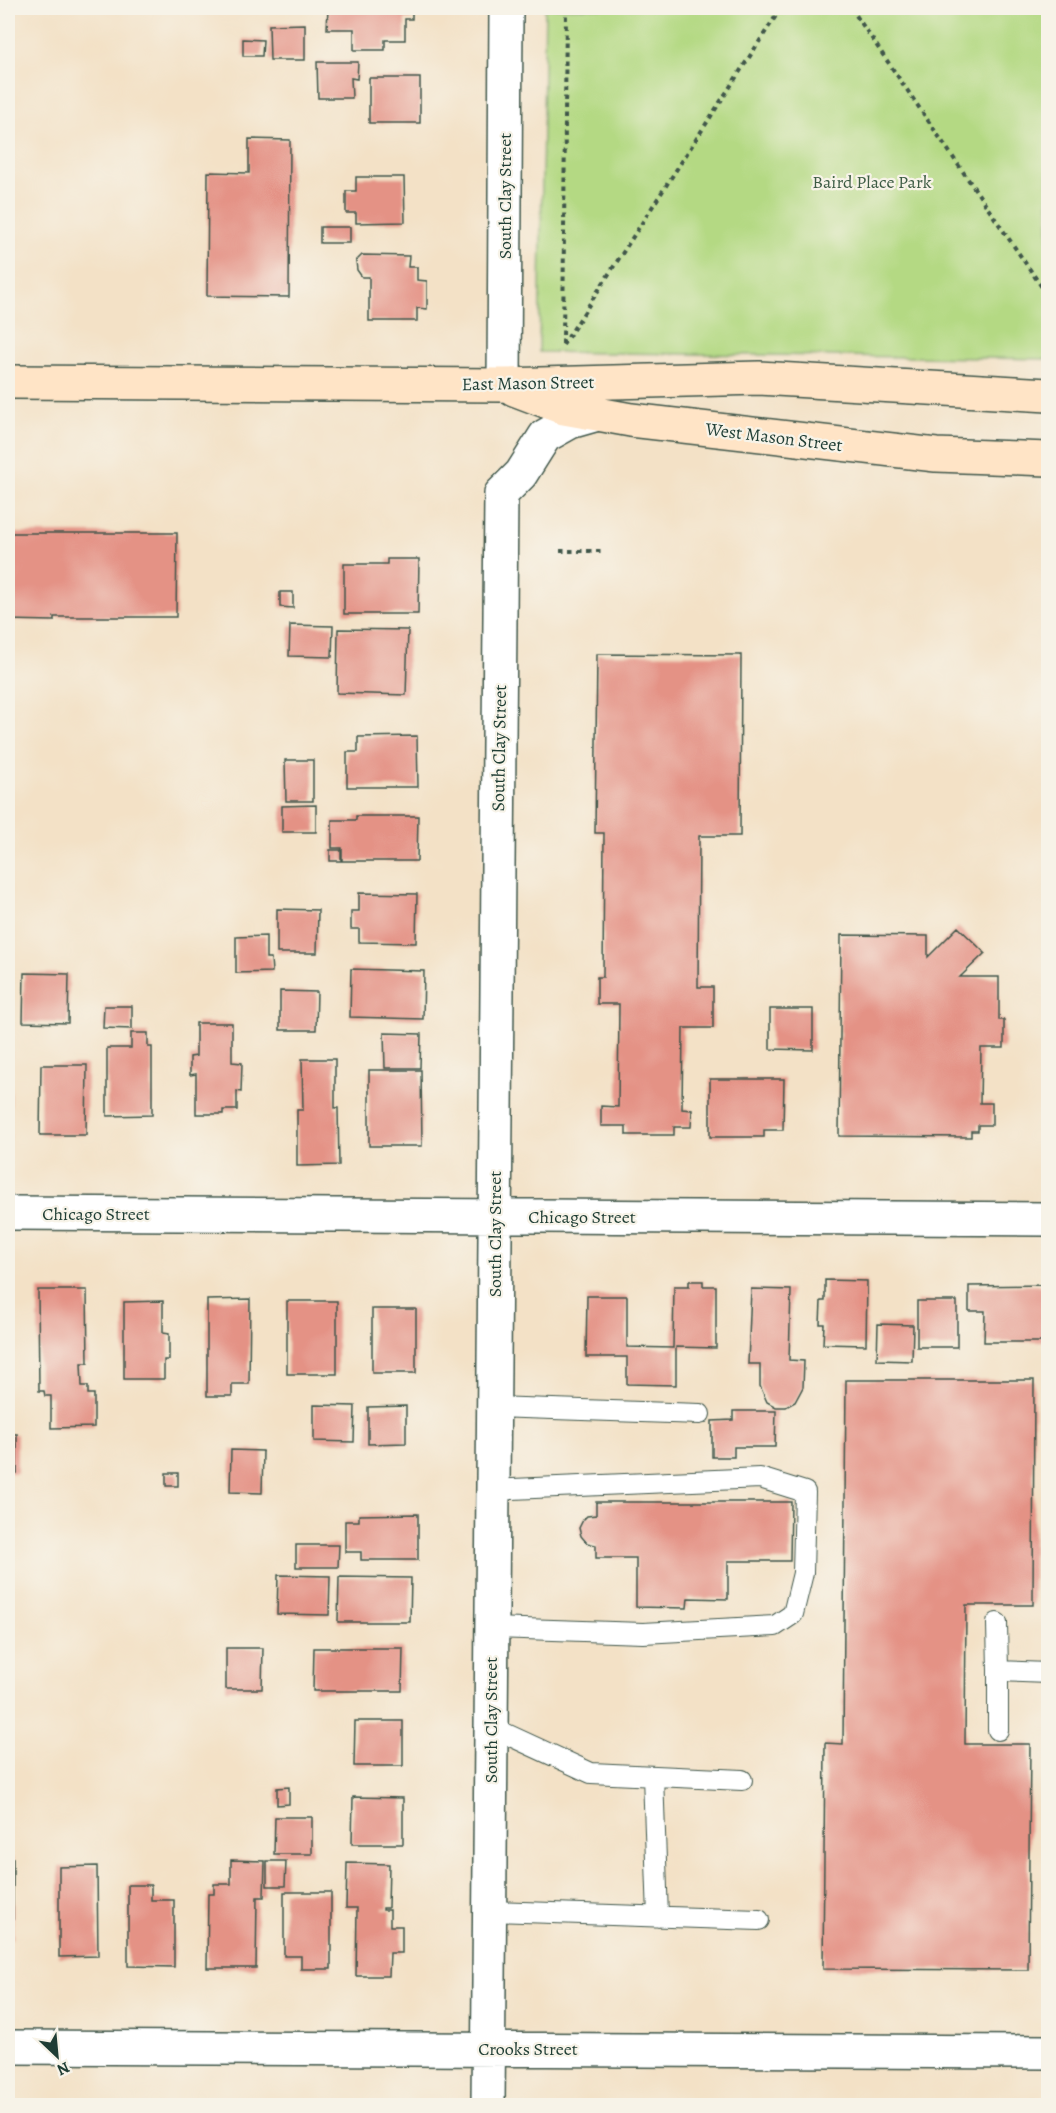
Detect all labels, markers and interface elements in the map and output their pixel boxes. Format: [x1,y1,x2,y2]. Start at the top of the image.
street label: South Clay Street [493,133,517,259]
park label: Baird Place Park [812,170,932,194]
street label: East Mason Street [461,370,595,396]
street label: West Mason Street [703,417,844,457]
street label: South Clay Street [486,684,512,811]
street label: South Clay Street [483,1171,507,1297]
street label: Chicago Street [42,1202,150,1226]
street label: Chicago Street [528,1205,636,1229]
street label: South Clay Street [479,1657,503,1783]
north arrow [27,2026,87,2086]
street label: Crooks Street [478,2037,578,2061]
text: N [53,2056,73,2081]

